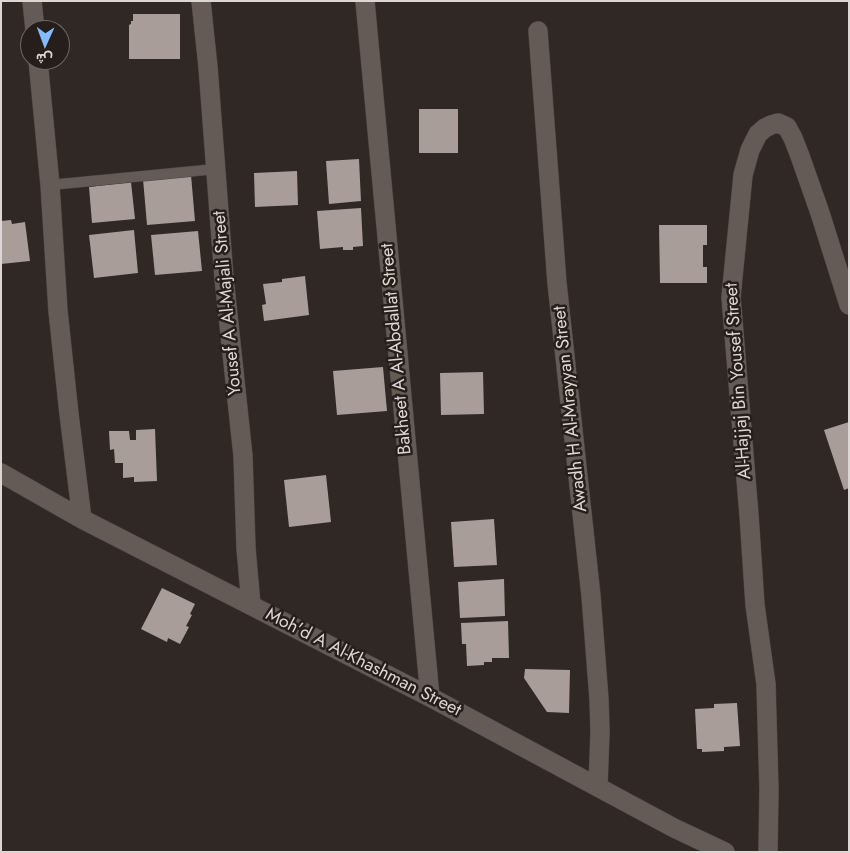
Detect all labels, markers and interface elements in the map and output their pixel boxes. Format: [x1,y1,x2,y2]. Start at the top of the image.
north arrow [20,20,70,70]
text: ش [36,49,53,69]
street label: Yousef A Al-Majali Street [209,210,247,396]
street label: Bakheet A Al-Abdallat Street [377,242,417,456]
street label: Al-Hajjaj Bin Yousef Street [721,282,757,480]
street label: Awadh H Al-Mrayyan Street [549,305,593,513]
street label: Moh'd A Al-Khashman Street [262,604,464,722]

